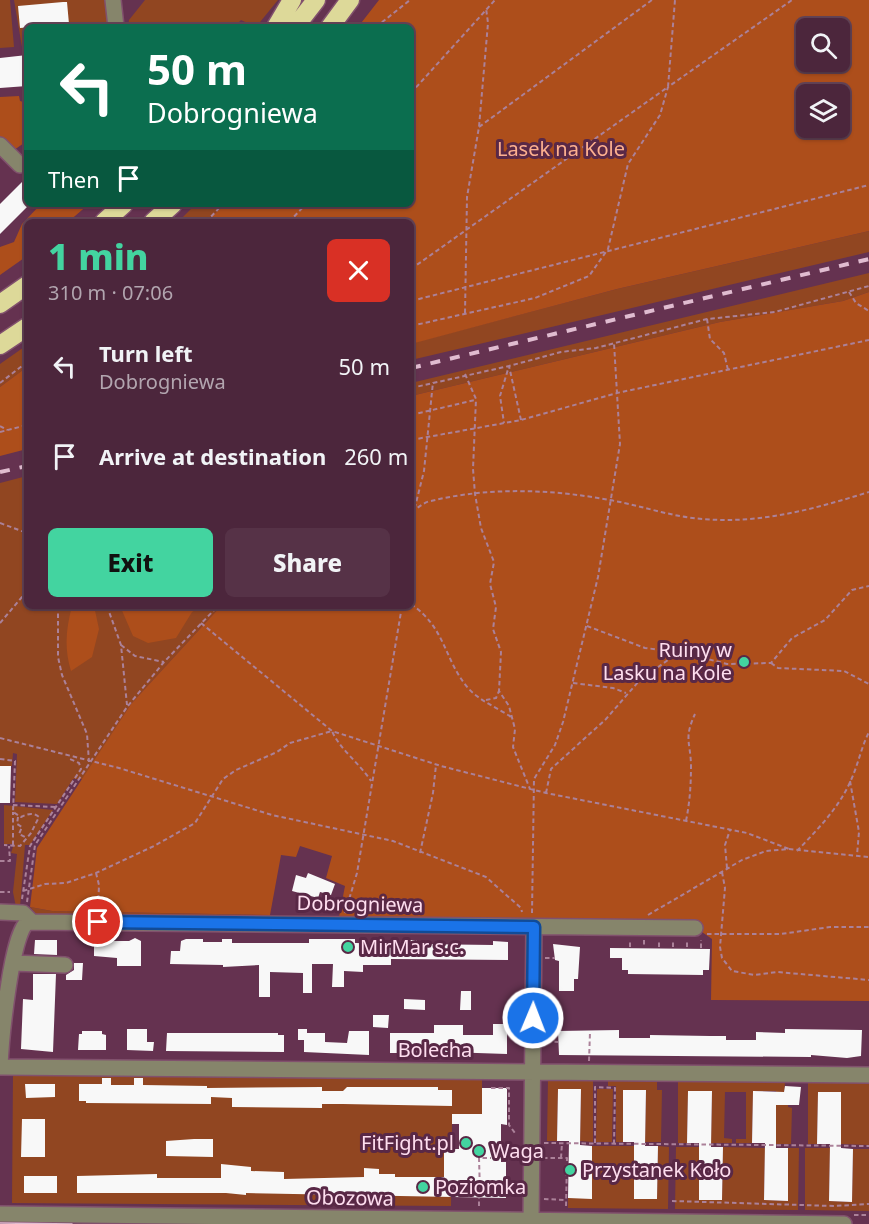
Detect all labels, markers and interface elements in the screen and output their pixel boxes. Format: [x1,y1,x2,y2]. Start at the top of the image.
map controls [796,18,850,138]
button: search [796,18,850,72]
text: 50 m [147,40,247,97]
icon: left [48,48,126,126]
button: layers [796,84,850,138]
text: Dobrogniewa [147,94,318,131]
park label: Lasek na Kole [497,135,625,162]
icon: arrive [112,162,145,195]
text: Then [48,164,100,194]
text: 1 min [48,232,149,281]
button: close [327,239,390,302]
text: 310 m · 07:06 [48,279,173,306]
text: Turn left [99,338,193,368]
icon: left [48,350,81,383]
text: 50 m [339,351,390,381]
text: Dobrogniewa [99,368,226,395]
icon: arrive [48,440,81,473]
text: Arrive at destination [99,441,326,471]
text: 260 m [344,441,408,471]
button: Exit [48,528,213,597]
button: Share [225,528,390,597]
place label: Ruiny w Lasku na Kole [603,636,732,686]
marker: Ruiny w Lasku na Kole [737,655,751,669]
street label: Dobrogniewa [296,889,424,918]
pin [72,896,123,947]
icon: arrive [81,905,114,938]
place label: MirMar s.c. [360,933,464,960]
marker: MirMar s.c. [341,940,355,954]
position arrow [501,986,565,1050]
street label: Bolecha [398,1036,472,1063]
place label: FitFight.pl [361,1129,454,1156]
marker: FitFight.pl [459,1136,473,1150]
place label: Waga [491,1137,544,1164]
marker: Waga [472,1144,486,1158]
place label: Przystanek Koło [582,1156,731,1183]
marker: Przystanek Koło [563,1163,577,1177]
place label: Poziomka [435,1173,526,1200]
marker: Poziomka [416,1180,430,1194]
street label: Obozowa [306,1183,394,1212]

